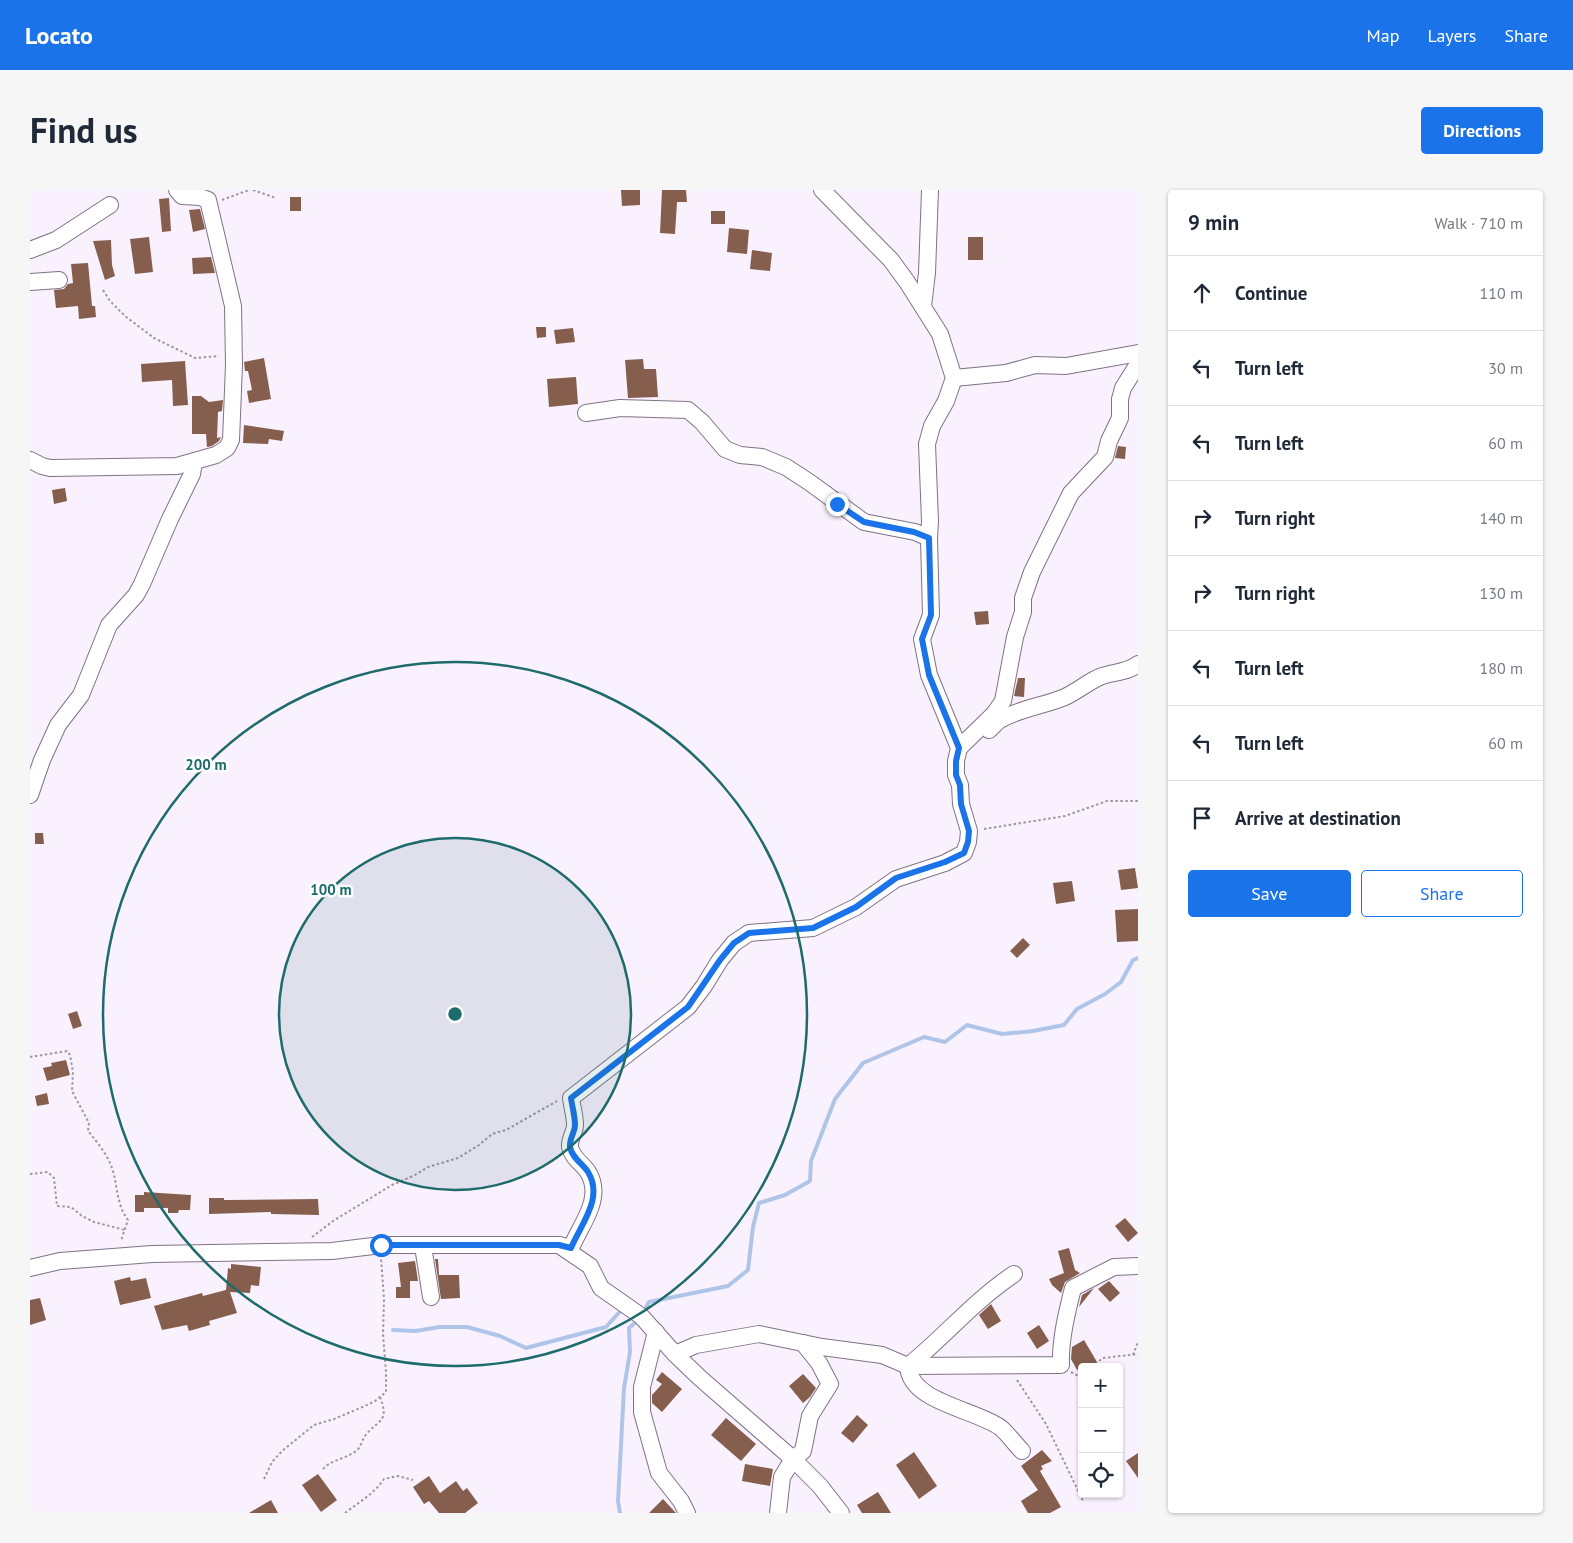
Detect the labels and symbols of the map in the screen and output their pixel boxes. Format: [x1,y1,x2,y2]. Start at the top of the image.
route end [826,493,849,516]
text: 200 m [185,755,227,774]
text: 100 m [310,880,352,899]
centre of rings [446,1005,464,1023]
route start [370,1234,393,1257]

